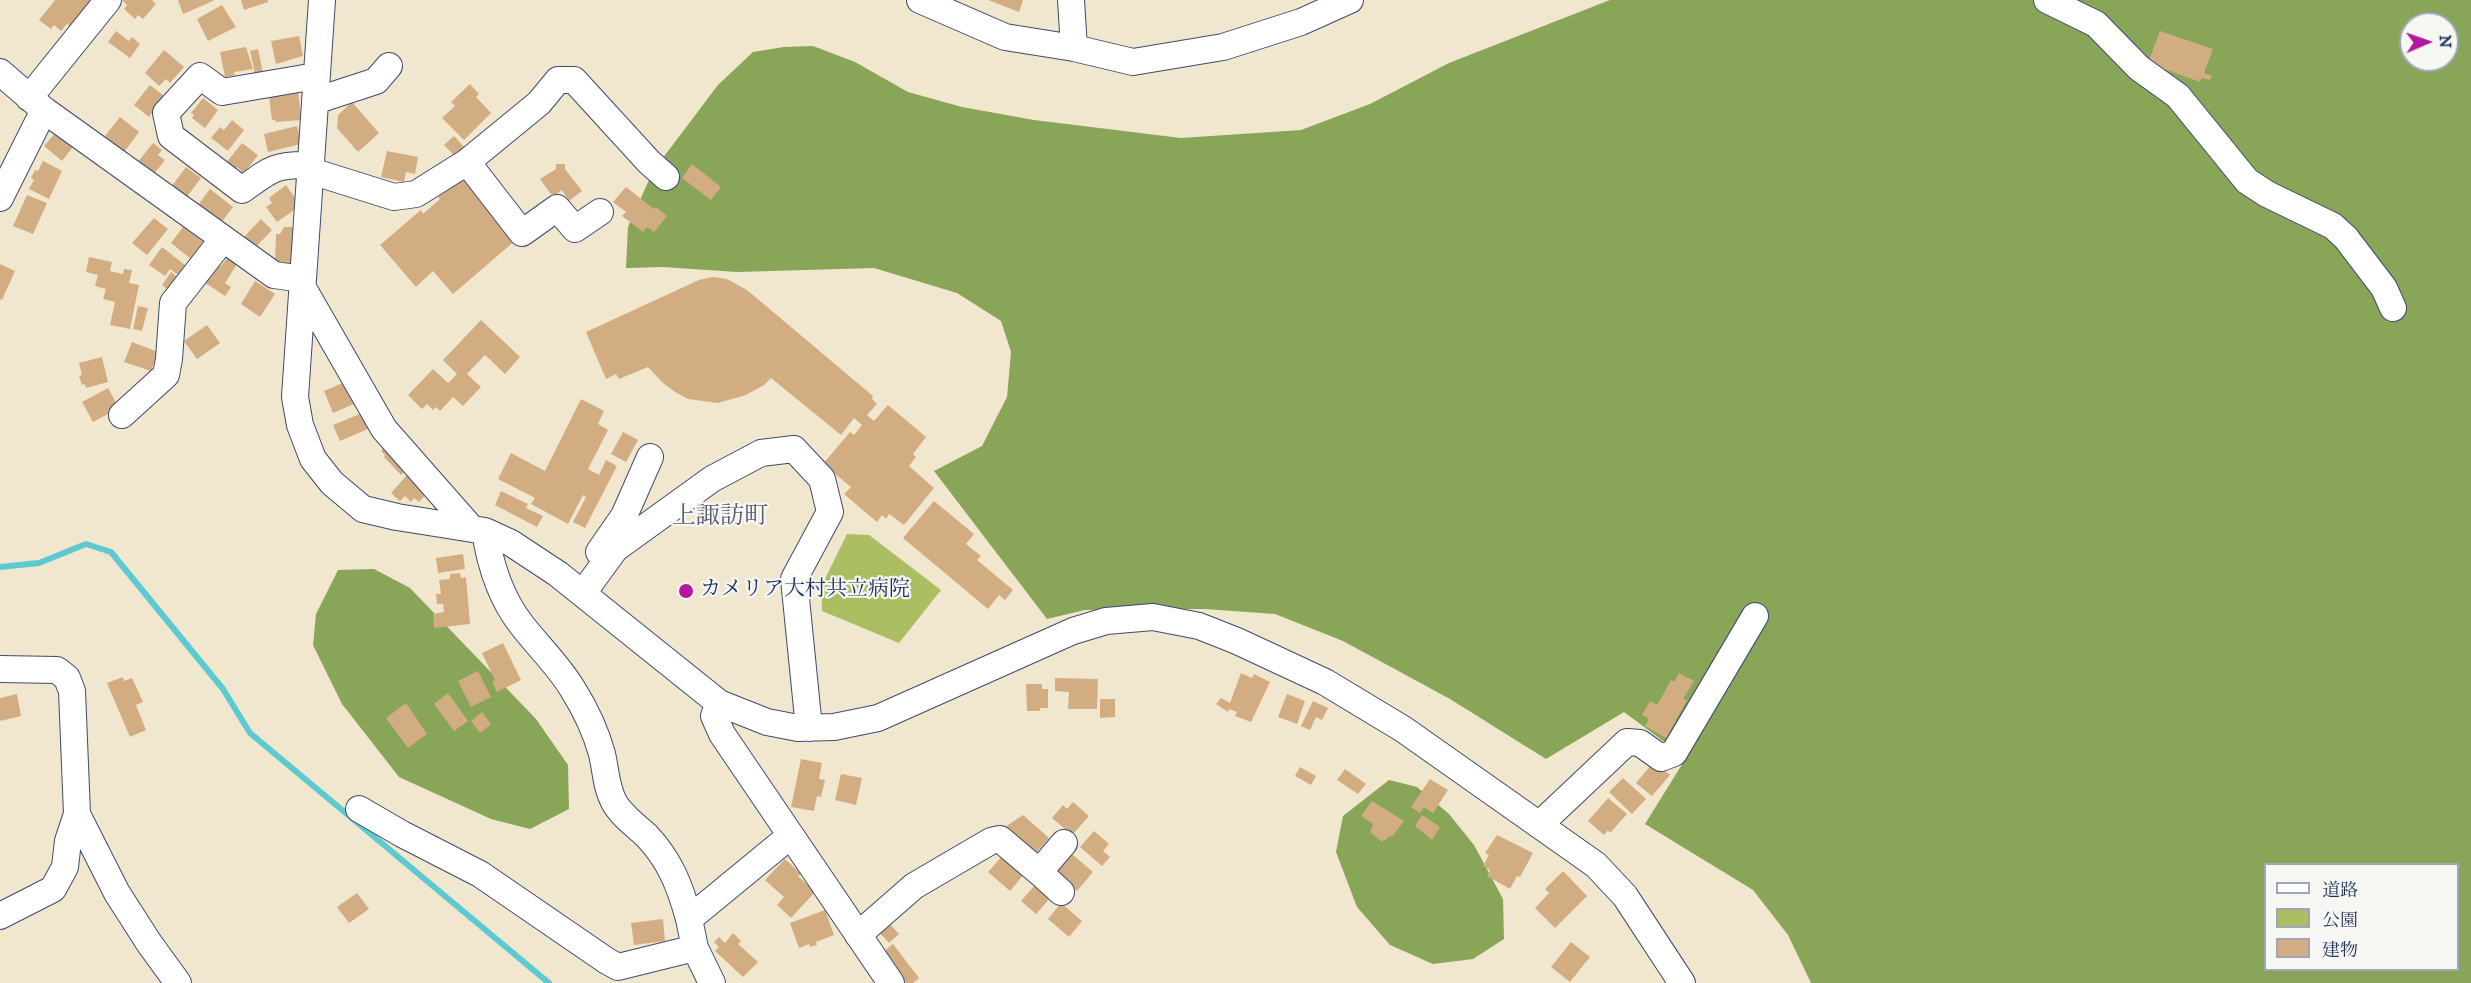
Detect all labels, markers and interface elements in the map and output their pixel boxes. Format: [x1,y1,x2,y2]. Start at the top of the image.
north arrow [2399,12,2459,72]
text: N [2435,35,2455,48]
district label: 上諏訪町 [672,504,768,532]
place label: カメリア大村共立病院 [700,578,910,604]
marker: カメリア大村共立病院 [677,582,695,600]
legend [2264,863,2459,971]
text: 道路 [2322,880,2358,902]
text: 公園 [2322,910,2358,932]
text: 建物 [2322,940,2358,962]

